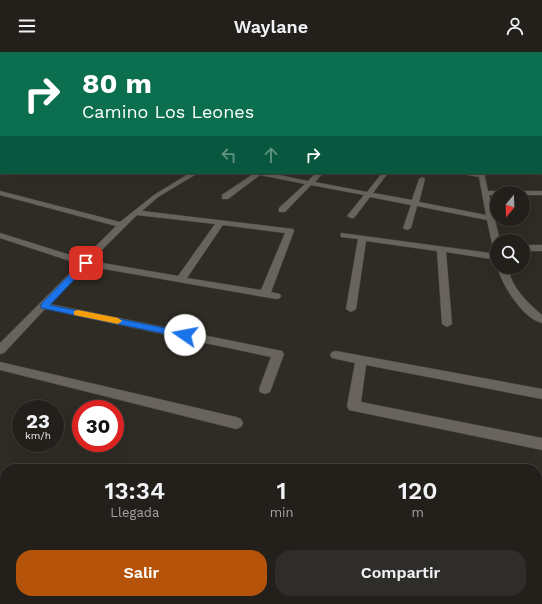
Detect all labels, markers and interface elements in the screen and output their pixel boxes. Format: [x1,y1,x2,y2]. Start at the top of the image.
icon: menu [16,15,38,37]
icon: person [504,15,526,37]
text: Waylane [234,16,308,37]
text: 80 m [82,67,152,100]
icon: right [16,68,68,120]
text: Camino Los Leones [82,101,254,122]
icon: left [218,144,240,166]
icon: ahead [260,144,282,166]
icon: right [302,144,324,166]
north arrow [490,186,530,226]
map controls [490,186,530,274]
button: search [490,234,530,274]
pin [69,246,103,280]
icon: arrive [75,252,97,274]
position arrow [164,314,206,356]
speed limit sign: 30 [72,400,124,452]
text: 23 [26,409,50,433]
text: km/h [25,430,51,441]
text: 13:34 [105,477,165,505]
text: 1 [277,477,287,505]
text: 120 [398,477,438,505]
text: Llegada [110,505,159,520]
text: min [270,505,294,520]
text: m [412,505,424,520]
button: Salir [16,550,267,596]
button: Compartir [275,550,526,596]

